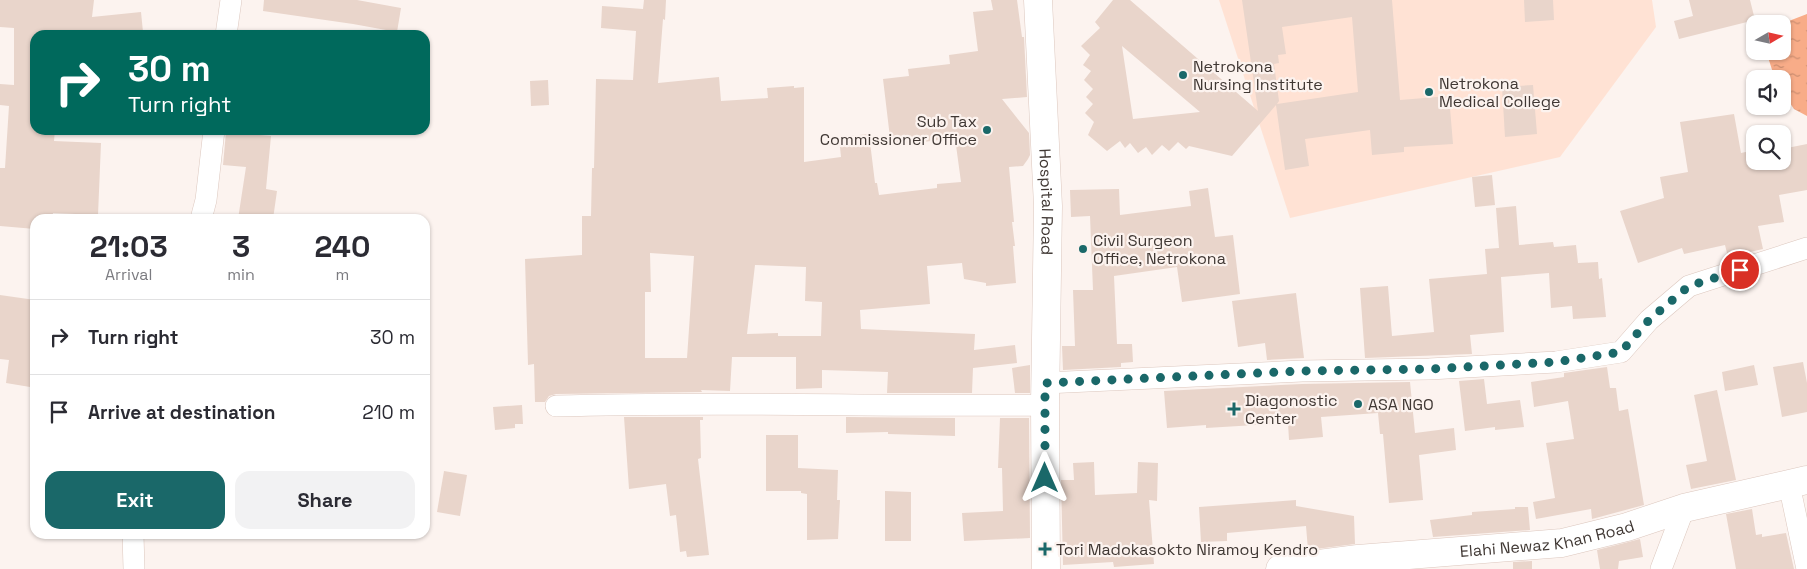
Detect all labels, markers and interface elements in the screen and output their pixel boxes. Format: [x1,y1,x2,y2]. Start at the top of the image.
north arrow [1746,15,1791,60]
map controls [1746,15,1791,170]
text: 30 m [128,47,211,91]
icon: right [45,50,110,115]
place label: Netrokona Nursing Institute [1193,56,1323,95]
marker: Netrokona Nursing Institute [1177,69,1189,81]
button: sound [1746,70,1791,115]
place label: Netrokona Medical College [1439,73,1561,112]
marker: Netrokona Medical College [1423,86,1435,98]
text: Turn right [128,90,231,118]
place label: Sub Tax Commissioner Office [820,111,977,150]
marker: Sub Tax Commissioner Office [981,124,993,136]
button: search [1746,125,1791,170]
street label: Hospital Road [1034,148,1058,255]
text: 21:03 [90,227,168,266]
text: 3 [232,227,250,266]
text: 240 [314,227,370,266]
place label: Civil Surgeon Office, Netrokona [1093,230,1226,269]
marker: Civil Surgeon Office, Netrokona [1077,243,1089,255]
pin [1719,249,1761,291]
icon: arrive [1726,256,1754,284]
text: Arrival [105,264,152,285]
text: min [227,264,255,285]
text: m [336,264,349,285]
icon: right [45,323,73,351]
text: Turn right [88,325,178,350]
text: 30 m [370,325,415,350]
place label: Diagonostic Center [1245,390,1337,429]
place label: ASA NGO [1368,394,1434,415]
icon: arrive [45,398,73,426]
marker: ASA NGO [1352,398,1364,410]
text: Arrive at destination [88,400,276,425]
text: 210 m [362,400,415,425]
marker: Diagonostic Center [1227,402,1241,416]
position arrow [1018,451,1070,503]
button: Exit [45,471,225,529]
button: Share [235,471,415,529]
street label: Elahi Newaz Khan Road [1459,515,1637,562]
place label: Tori Madokasokto Niramoy Kendro [1056,539,1318,560]
marker: Tori Madokasokto Niramoy Kendro [1038,542,1052,556]

